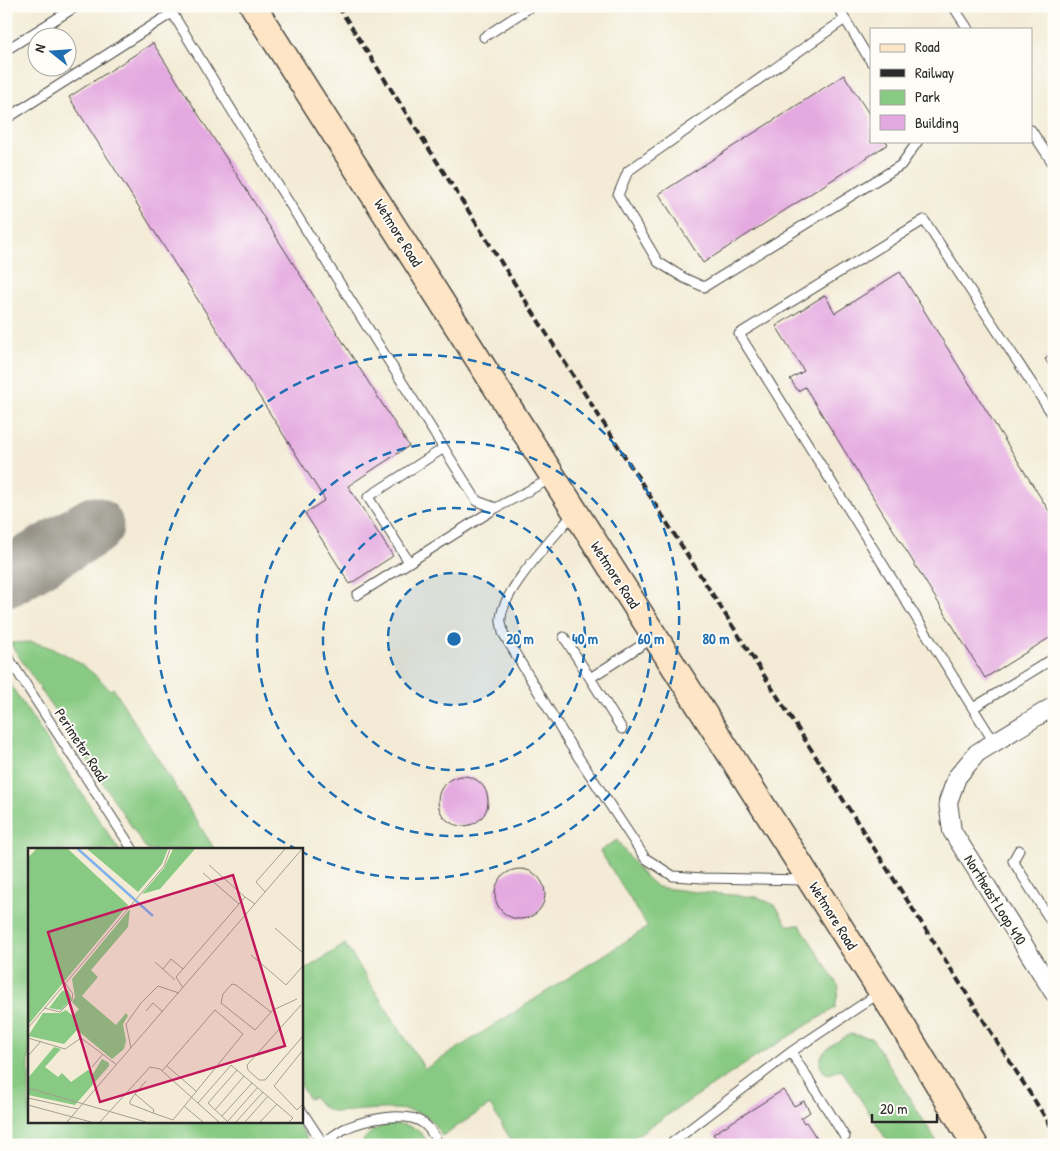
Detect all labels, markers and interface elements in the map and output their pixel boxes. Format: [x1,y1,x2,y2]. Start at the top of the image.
north arrow [28,28,78,78]
legend [870,28,1032,142]
text: Road [915,36,940,57]
text: N [29,41,49,54]
text: Railway [915,62,954,83]
text: Park [915,86,940,107]
text: Building [915,112,959,133]
street label: Wetmore Road [369,195,428,271]
street label: Wetmore Road [586,537,645,613]
text: 20 m [506,628,534,649]
text: 40 m [572,628,598,649]
text: 60 m [638,628,664,649]
text: 80 m [703,628,729,649]
centre of rings [445,630,463,648]
street label: Perimeter Road [50,704,113,786]
inset map [28,848,302,1124]
street label: Northeast Loop 410 [959,851,1032,949]
street label: Wetmore Road [804,878,863,954]
scale bar [872,1091,938,1123]
text: 20 m [880,1098,907,1119]

